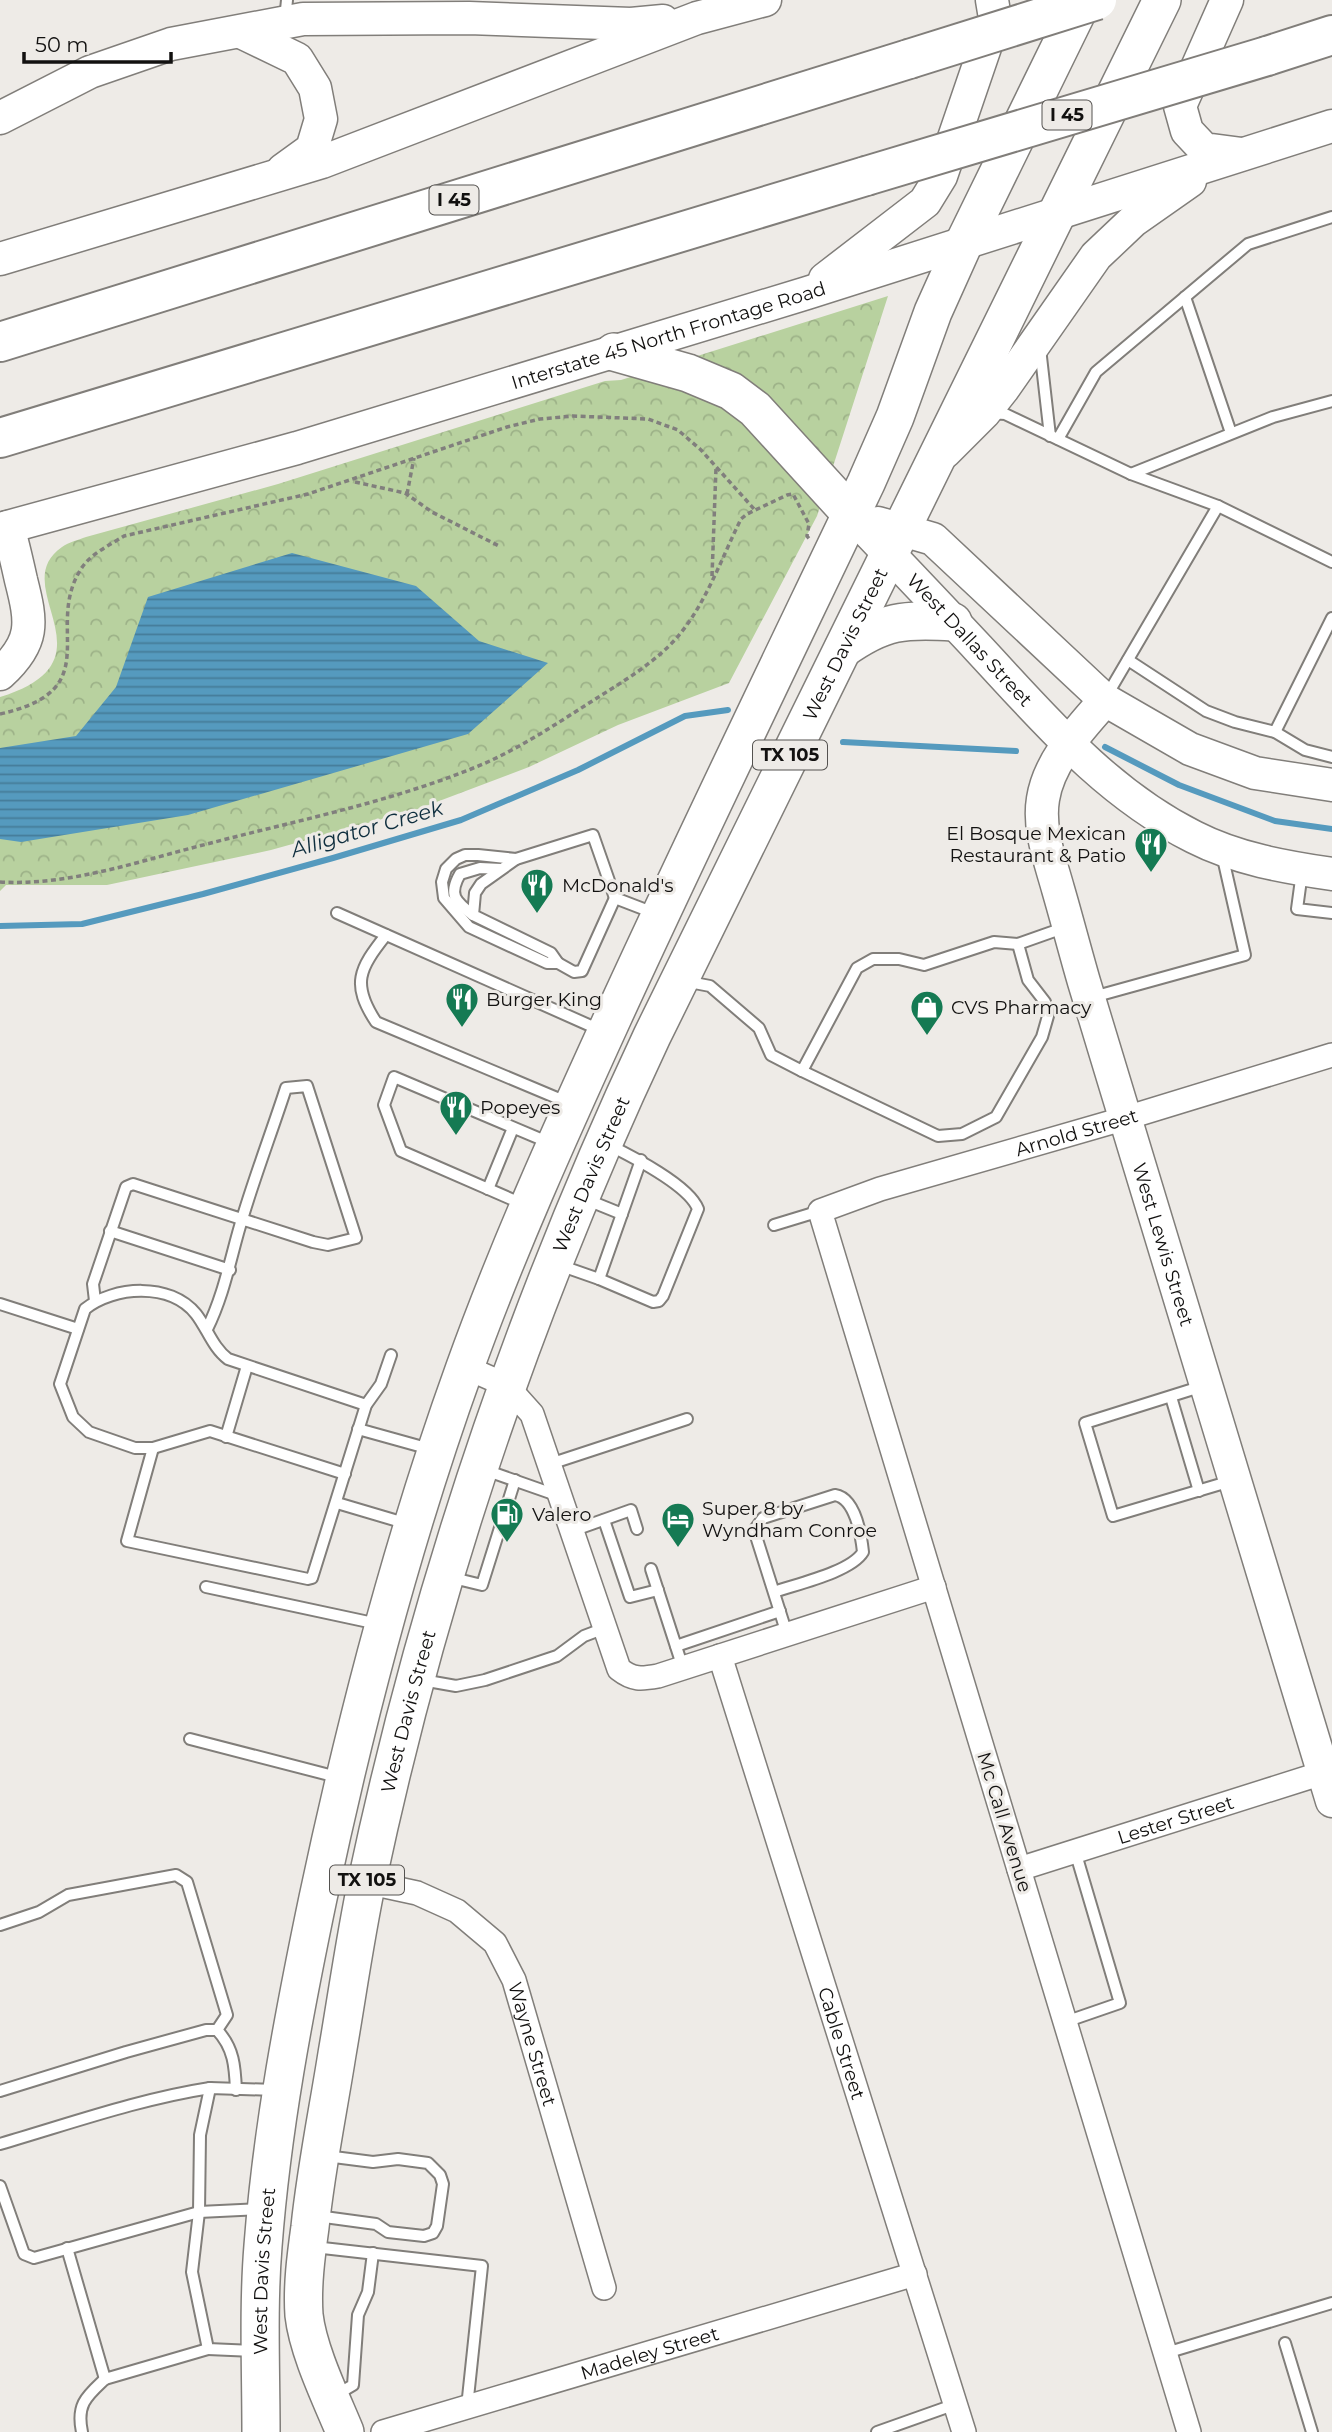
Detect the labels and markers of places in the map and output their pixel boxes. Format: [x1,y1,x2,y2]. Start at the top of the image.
place label: El Bosque Mexican Restaurant & Patio [946,822,1126,867]
restaurant icon: El Bosque Mexican Restaurant & Patio [1132,825,1170,874]
restaurant icon: McDonald's [518,866,556,915]
place label: McDonald's [562,874,674,897]
restaurant icon: Burger King [443,980,481,1029]
place label: Burger King [486,988,602,1011]
shop icon: CVS Pharmacy [908,988,946,1037]
place label: CVS Pharmacy [951,996,1092,1019]
restaurant icon: Popeyes [437,1088,475,1137]
place label: Popeyes [480,1096,560,1119]
fuel station icon: Valero [488,1495,526,1544]
place label: Super 8 by Wyndham Conroe [702,1497,877,1542]
hotel icon: Super 8 by Wyndham Conroe [659,1500,697,1549]
place label: Valero [532,1503,591,1526]

